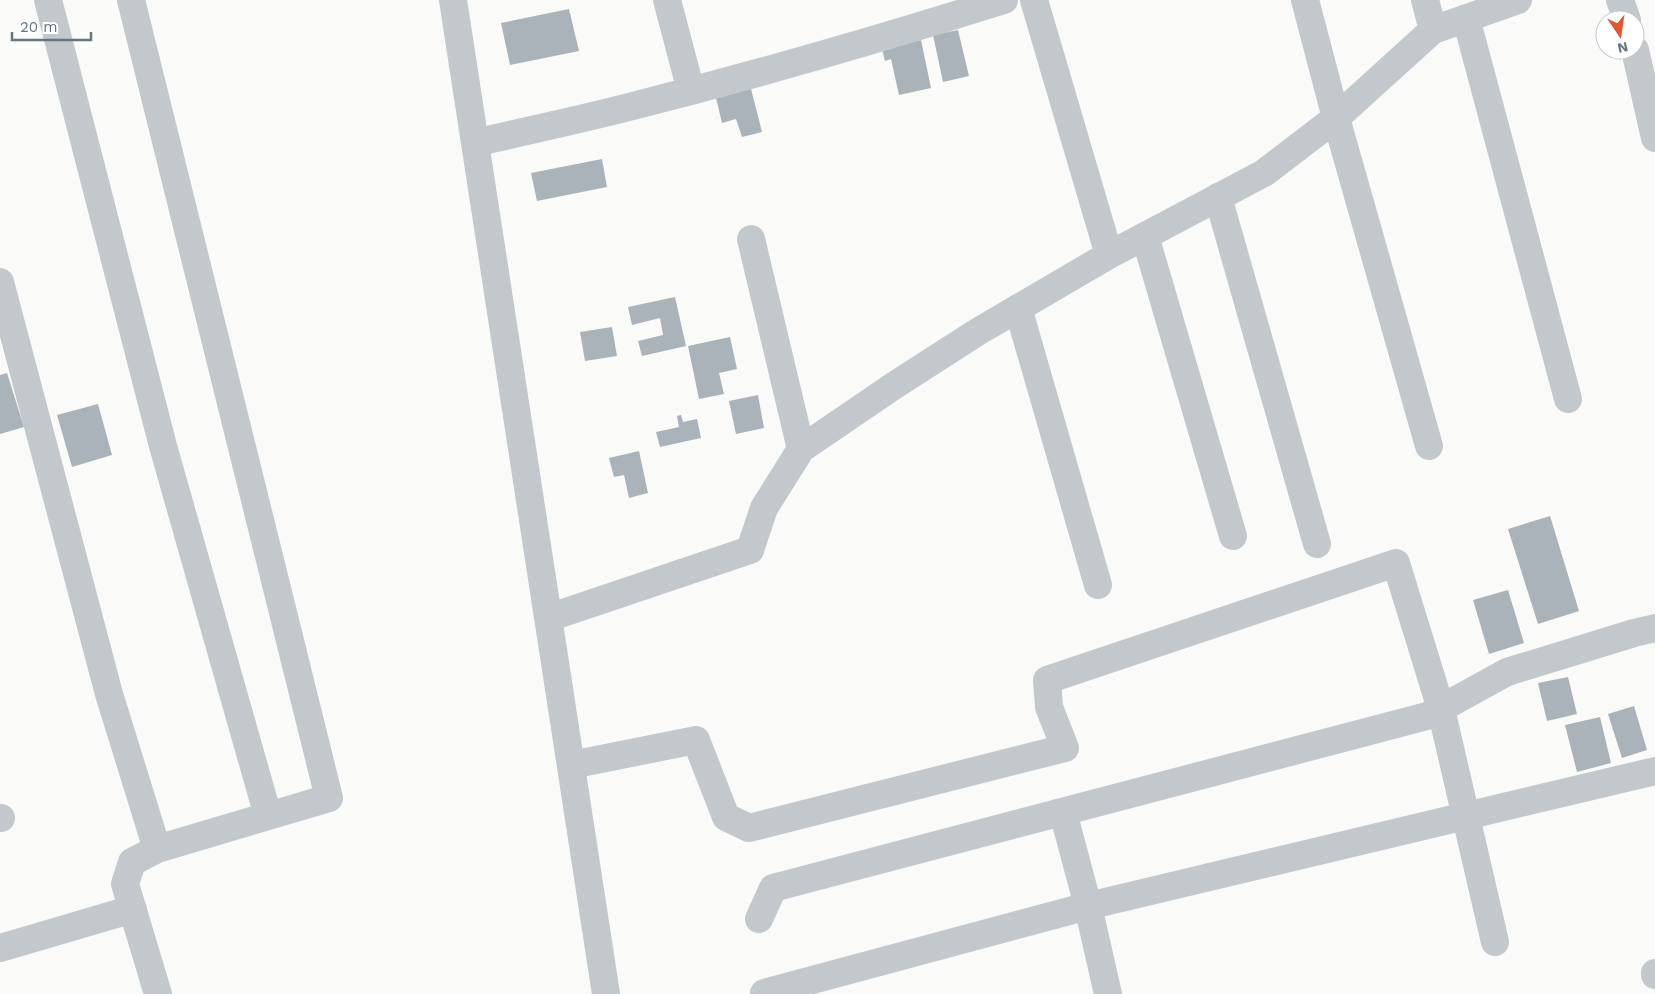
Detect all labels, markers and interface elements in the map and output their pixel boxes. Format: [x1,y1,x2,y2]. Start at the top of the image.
scale bar [12,10,91,42]
north arrow [1595,10,1645,60]
text: 20 m [20,18,58,36]
text: N [1616,39,1630,57]

